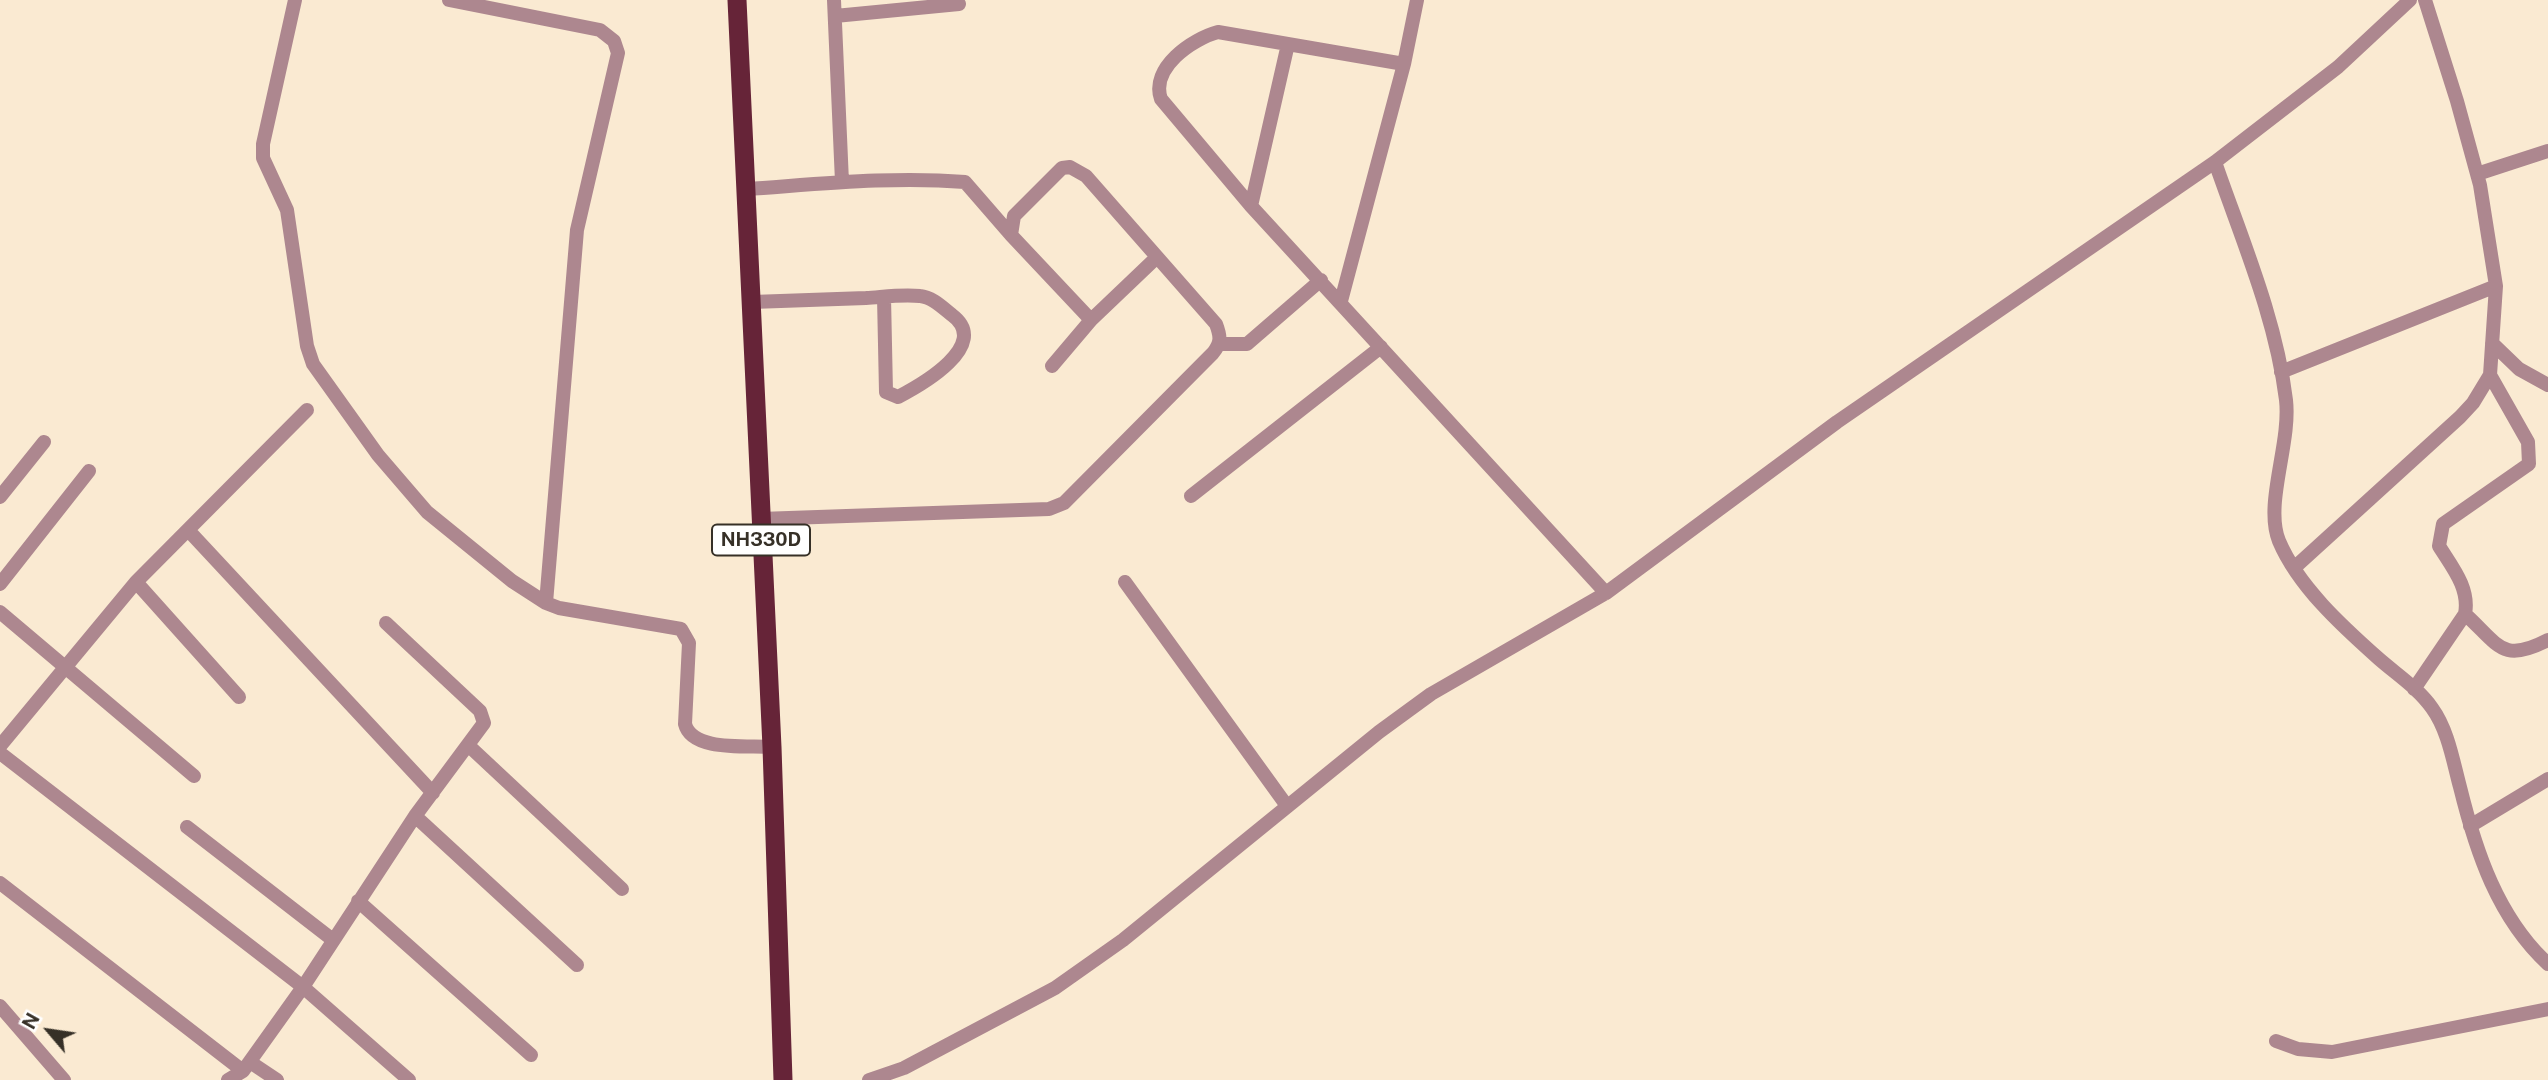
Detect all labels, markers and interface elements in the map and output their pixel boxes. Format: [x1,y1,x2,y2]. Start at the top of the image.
road number: NH330D [712,524,810,555]
north arrow [14,996,84,1066]
text: N [17,1009,44,1033]

